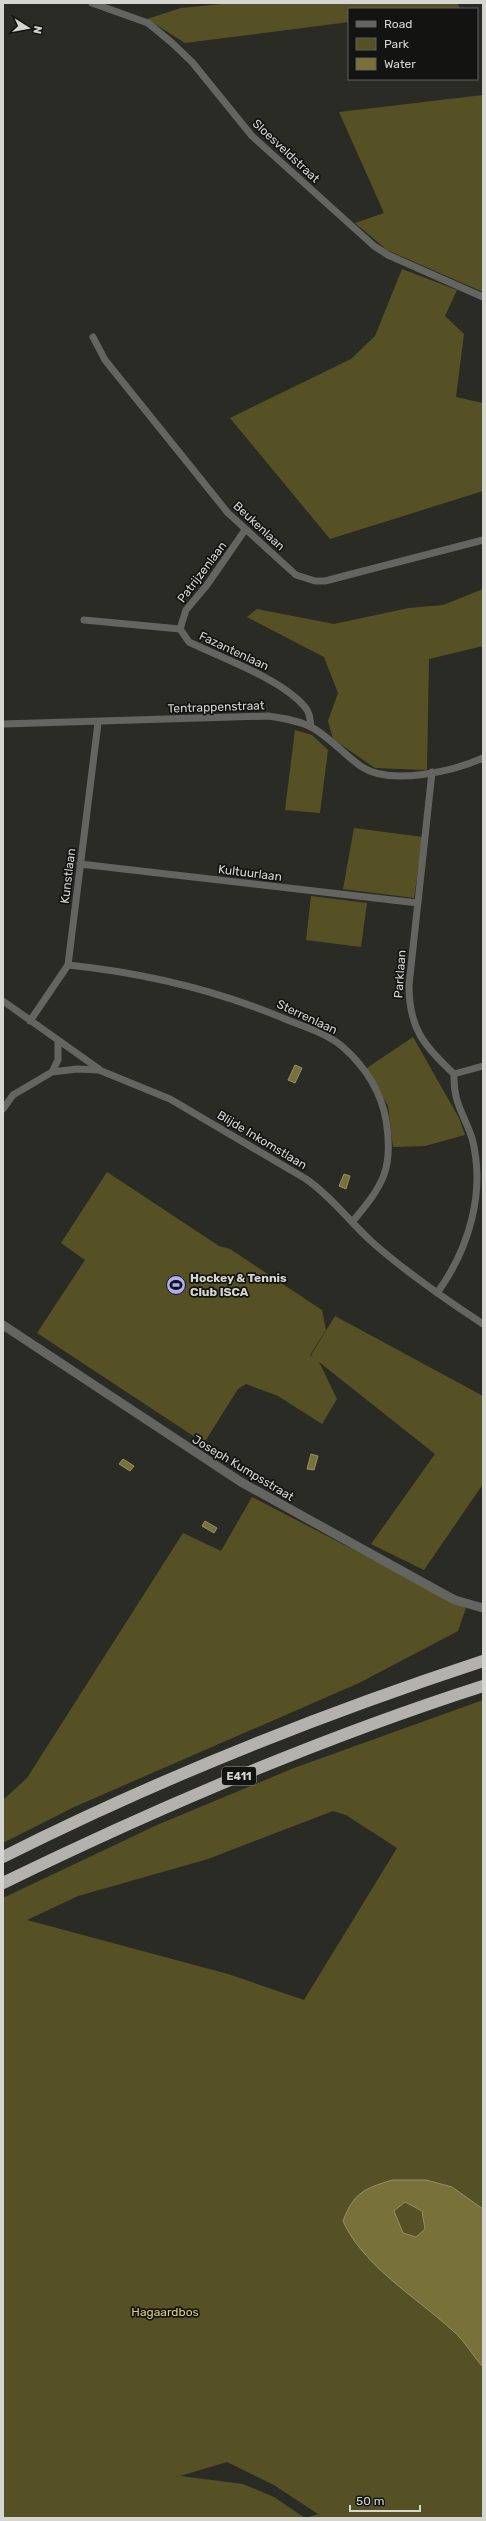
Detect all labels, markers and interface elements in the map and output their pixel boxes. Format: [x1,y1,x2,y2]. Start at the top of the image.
north arrow [8,8,48,48]
legend [348,8,478,80]
text: Road [384,17,412,31]
text: N [30,25,44,35]
text: Park [384,37,410,51]
text: Water [384,57,416,71]
street label: Sloesveldstraat [250,116,323,186]
street label: Beukenlaan [230,499,288,553]
street label: Patrijzenlaan [174,539,230,605]
street label: Fazantenlaan [197,629,271,673]
street label: Tentrappenstraat [167,698,265,716]
street label: Kunstlaan [58,848,78,904]
street label: Kultuurlaan [217,862,283,884]
street label: Parklaan [391,949,409,999]
street label: Sterrenlaan [274,997,340,1037]
street label: Blijde Inkomstlaan [215,1108,309,1172]
place label: Hockey & Tennis Club ISCA [190,1271,287,1299]
sports icon: Hockey & Tennis Club ISCA [165,1274,187,1296]
street label: Joseph Kumpsstraat [190,1432,297,1504]
road number: E411 [222,1767,256,1785]
park label: Hagaardbos [131,2305,199,2319]
scale bar [350,2487,420,2513]
text: 50 m [356,2494,384,2508]

